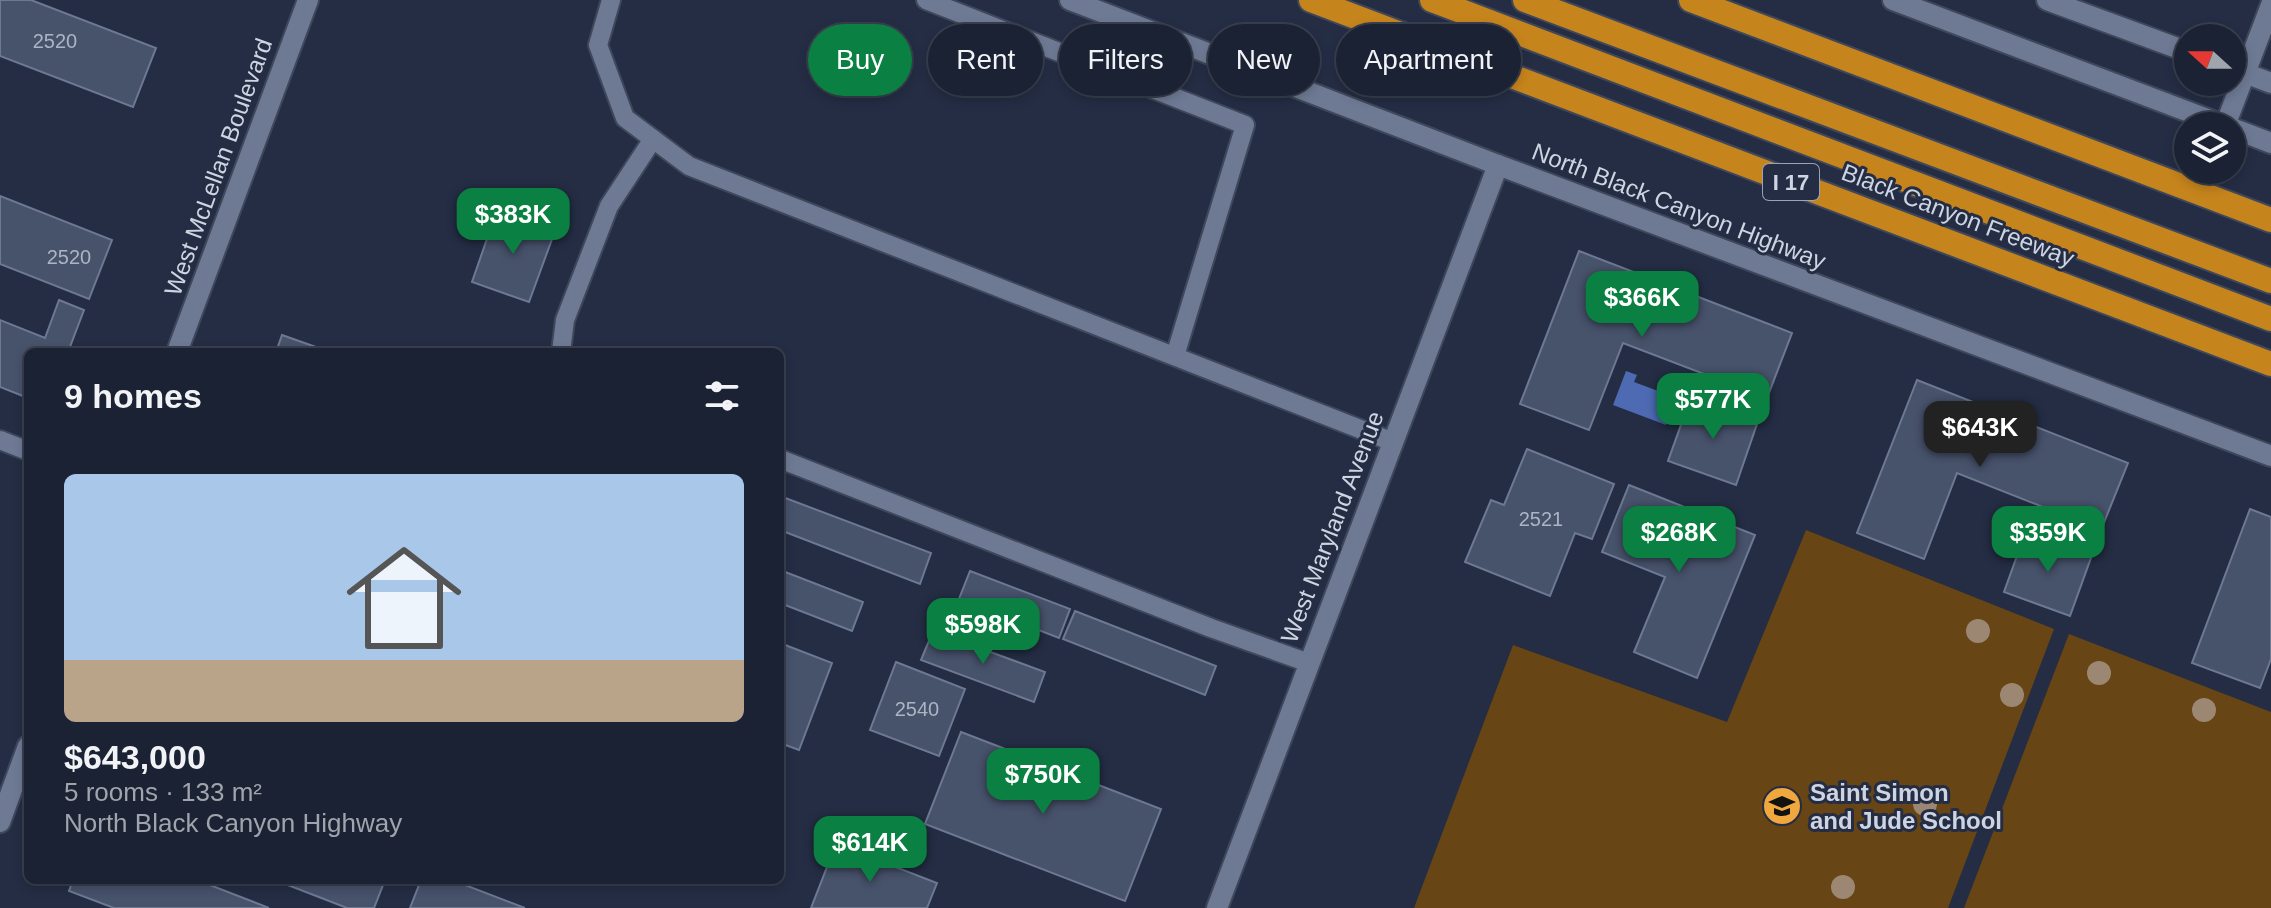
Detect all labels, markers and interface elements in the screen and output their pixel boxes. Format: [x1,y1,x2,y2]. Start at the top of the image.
chip: Buy [808,24,912,96]
chip: Rent [928,24,1043,96]
chip: Filters [1059,24,1192,96]
chip: New [1208,24,1320,96]
chip: Apartment [1336,24,1521,96]
north arrow [2174,24,2246,96]
map controls [2174,24,2246,184]
house number: 2520 [33,30,77,52]
street label: West McLellan Boulevard [159,35,277,299]
button: layers [2174,112,2246,184]
street label: North Black Canyon Highway [1528,137,1830,275]
street label: Black Canyon Freeway [1838,158,2078,272]
road number: I 17 [1763,164,1819,200]
pin: $383K [457,188,569,256]
text: $383K [475,199,551,229]
house number: 2520 [47,246,91,268]
pin: $366K [1586,271,1698,339]
text: $366K [1604,282,1680,312]
pin: $577K [1657,373,1769,441]
icon: filters [700,374,744,418]
text: 9 homes [64,377,202,415]
text: $577K [1675,384,1751,414]
pin: $643K [1924,401,2036,469]
street label: West Maryland Avenue [1275,407,1389,647]
text: $643K [1942,412,2018,442]
pin: $268K [1623,506,1735,574]
pin: $359K [1992,506,2104,574]
house number: 2521 [1519,508,1563,530]
text: $268K [1641,517,1717,547]
text: $359K [2010,517,2086,547]
icon: home [332,526,476,670]
pin: $598K [927,598,1039,666]
text: $598K [945,609,1021,639]
house number: 2540 [895,698,939,720]
text: $643,000 [64,738,206,776]
pin: $750K [987,748,1099,816]
text: $750K [1005,759,1081,789]
text: 5 rooms · 133 m² [64,777,262,807]
place label: Saint Simon and Jude School [1810,779,2002,834]
school or university icon: Saint Simon and Jude School [1761,785,1803,827]
text: North Black Canyon Highway [64,808,402,838]
pin: $614K [814,816,926,884]
text: $614K [832,827,908,857]

